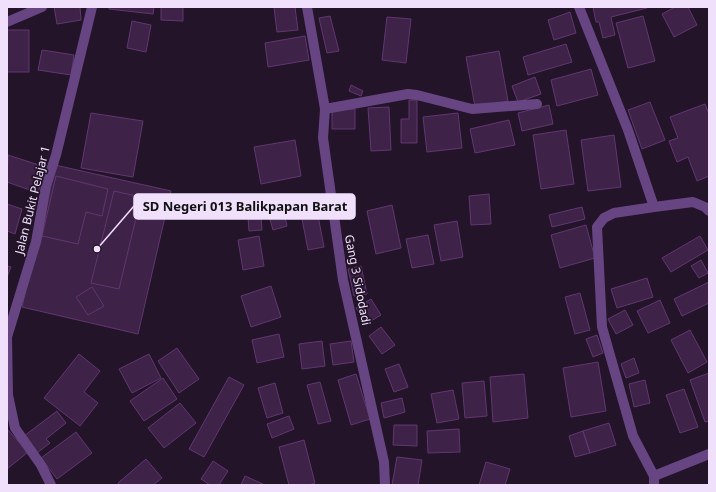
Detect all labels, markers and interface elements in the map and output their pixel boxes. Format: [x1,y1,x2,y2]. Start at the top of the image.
street label: Jalan Bukit Pelajar 1 [10,144,54,257]
callout: SD Negeri 013 Balikpapan Barat [134,194,355,219]
text: SD Negeri 013 Balikpapan Barat [143,197,348,215]
street label: Gang 3 Sidodadi [341,233,375,327]

